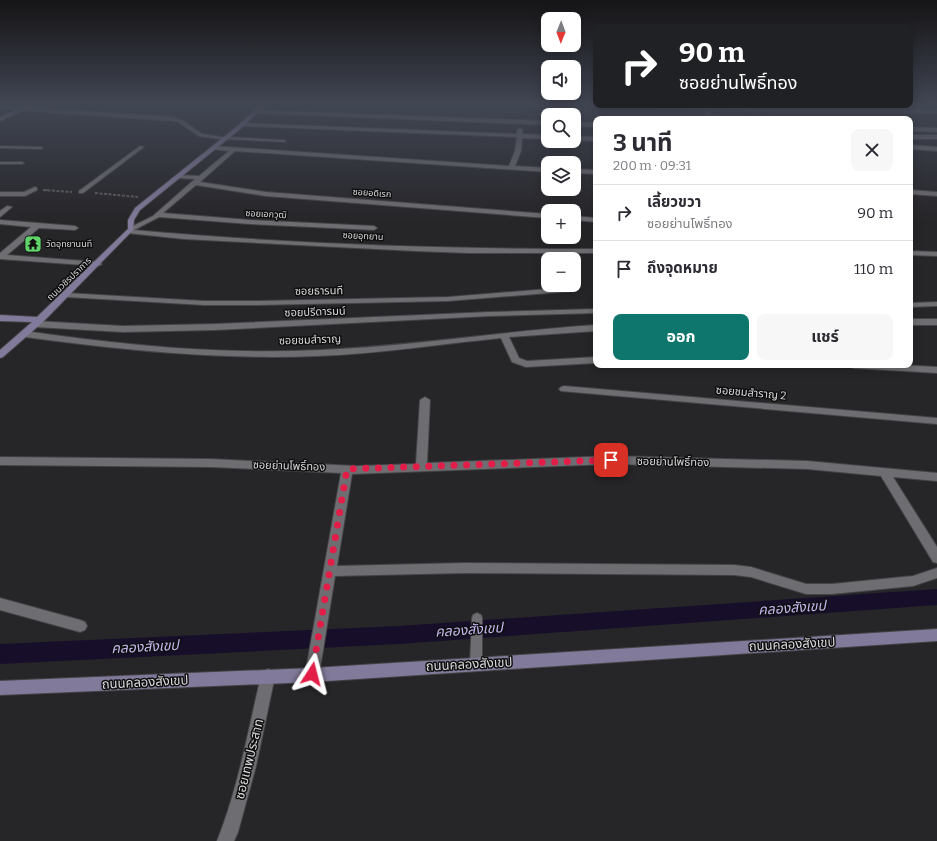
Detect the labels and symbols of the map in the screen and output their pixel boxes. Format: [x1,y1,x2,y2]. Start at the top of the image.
north arrow [541,12,581,52]
street label: ซอยอดิเรก [352,187,392,199]
street label: ซอยเอกวุฒิ [245,208,287,220]
street label: ซอยอุทยาน [342,230,384,242]
temple icon: วัดอุทยานนที [23,234,43,254]
place label: วัดอุทยานนที [46,239,92,249]
street label: ถนนวชิรปราการ [45,255,93,302]
street label: ซอยธารนที [295,284,343,298]
street label: ซอยปรีดารมน์ [284,304,346,320]
street label: ซอยชมสำราญ [279,332,341,348]
street label: ซอยชมสำราญ 2 [715,383,787,403]
pin [594,443,628,477]
street label: ซอยย่านโพธิ์ทอง [637,455,709,469]
street label: ซอยย่านโพธิ์ทอง [253,458,326,474]
water label: คลองสังเขป [758,597,828,619]
water label: คลองสังเขป [435,619,505,641]
street label: ถนนคลองสังเขป [748,634,836,654]
water label: คลองสังเขป [111,637,181,657]
position arrow [291,653,333,695]
street label: ถนนคลองสังเขป [425,654,513,674]
street label: ถนนคลองสังเขป [101,672,189,692]
street label: ซอยเทพประสาท [232,717,266,801]

